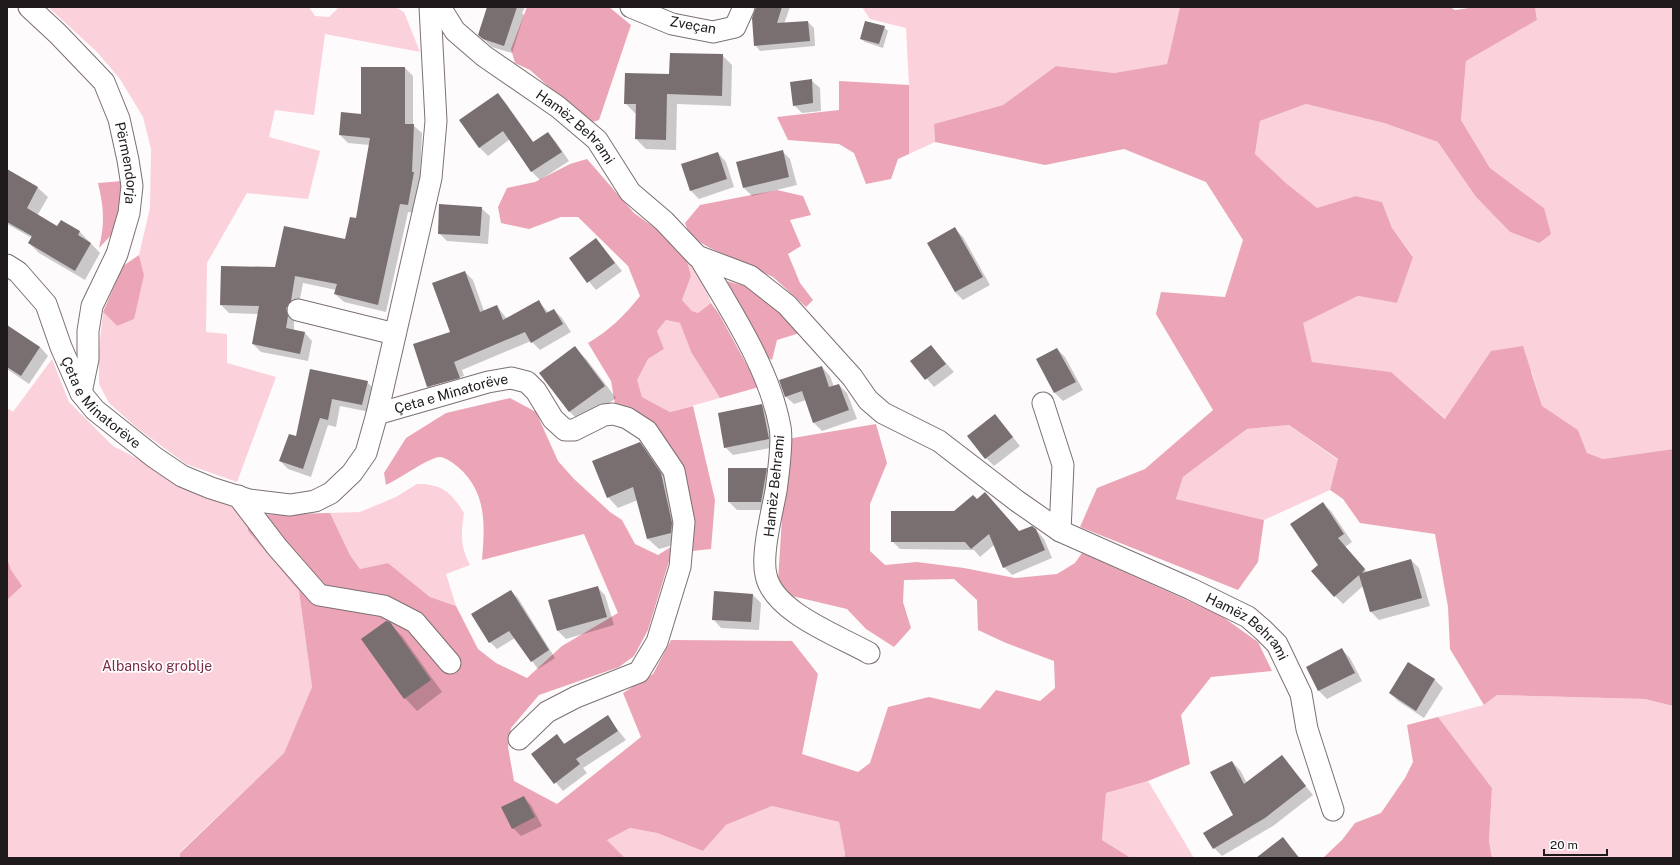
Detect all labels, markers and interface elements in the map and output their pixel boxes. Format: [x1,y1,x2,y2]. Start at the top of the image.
street label: Zveçan [669,13,717,37]
street label: Hamëz Behrami [533,86,618,167]
street label: Përmendorja [112,120,140,205]
street label: Çeta e Minatorëve [58,354,144,451]
street label: Çeta e Minatorëve [392,371,509,417]
street label: Hamëz Behrami [761,434,787,538]
street label: Hamëz Behrami [1203,590,1292,663]
park label: Albansko groblje [102,658,212,674]
scale bar [1544,831,1607,857]
text: 20 m [1550,838,1578,852]

